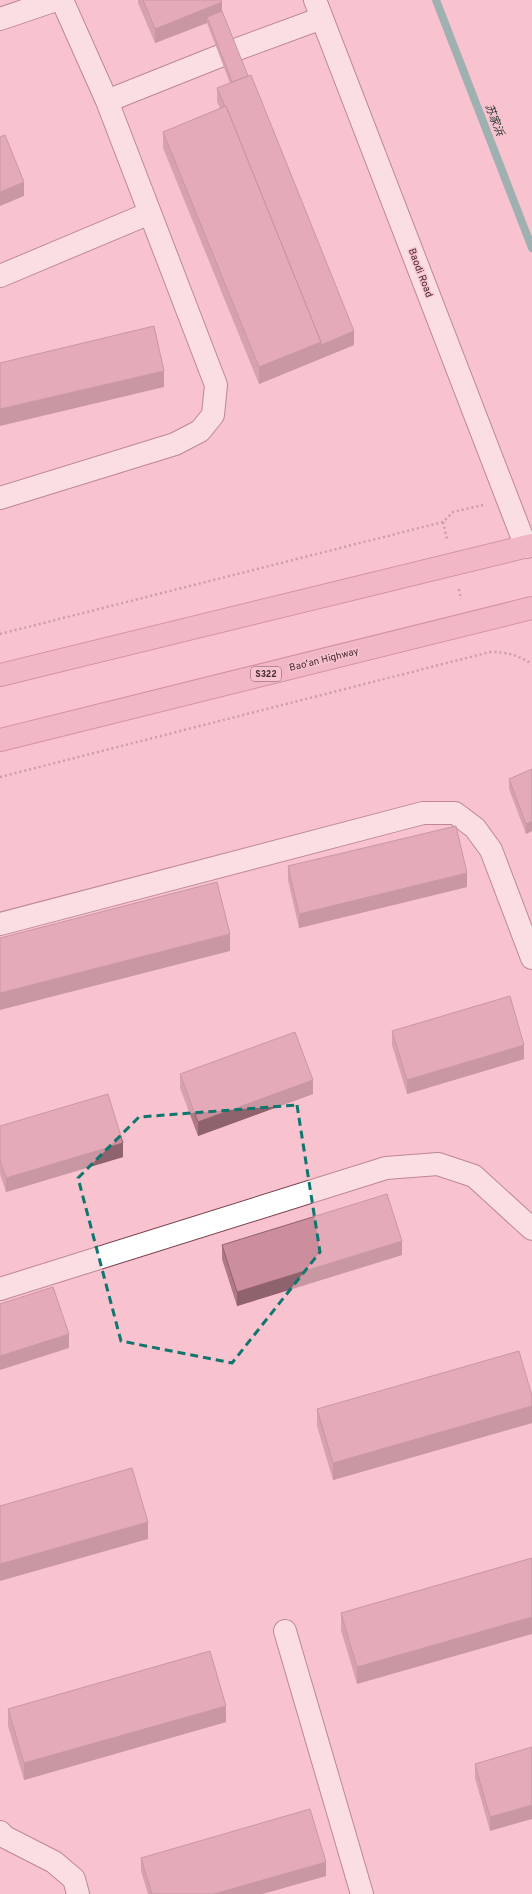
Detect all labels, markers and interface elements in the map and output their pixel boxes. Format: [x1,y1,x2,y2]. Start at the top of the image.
water label: 苏家浜 [482,102,507,139]
street label: Baodi Road [405,247,435,299]
street label: Bao'an Highway [288,645,360,675]
road number: S322 [251,667,281,681]

